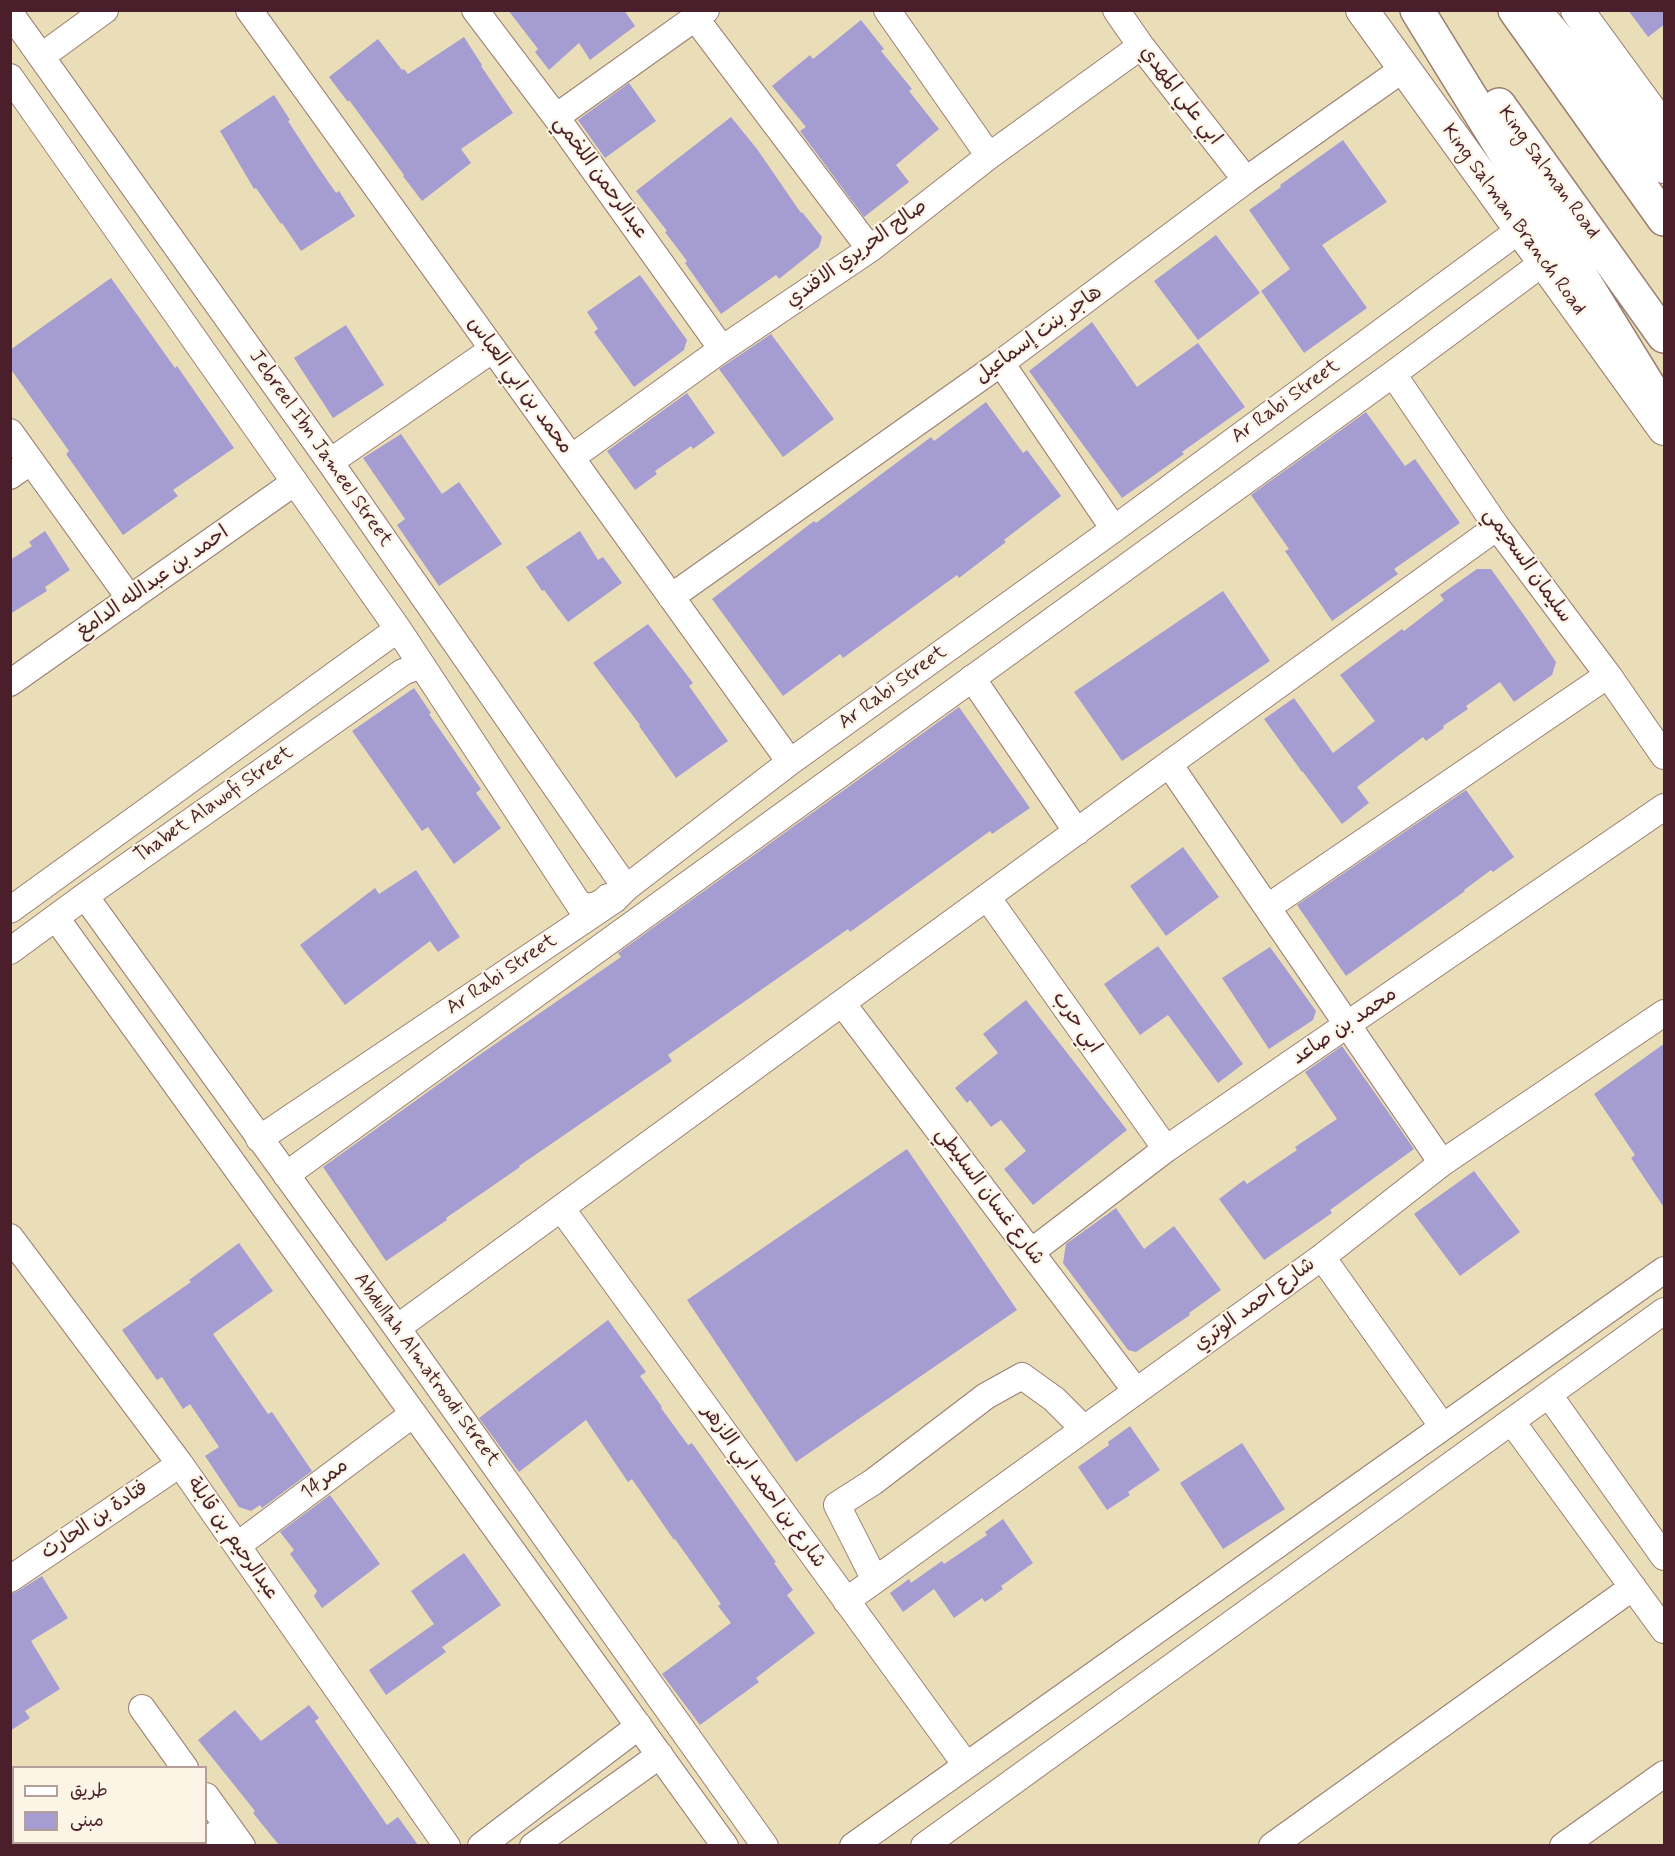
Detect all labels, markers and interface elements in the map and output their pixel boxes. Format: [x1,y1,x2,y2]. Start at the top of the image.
street label: ابي علي المهدي [1134,42,1226,150]
street label: King Salman Road [1492,102,1604,244]
street label: عبدالرحمن اللخمي [548,112,652,244]
street label: King Salman Branch Road [1436,120,1590,320]
street label: صالح الحريري الافندي [782,195,932,313]
street label: هاجر بنت إسماعيل [971,281,1107,389]
street label: محمد بن ابي العباس [461,313,577,459]
street label: Jebreel Ibn Jameel Street [243,346,397,552]
street label: Ar Rabi Street [1227,355,1345,449]
street label: سليمان السحيمي [1477,504,1577,628]
street label: احمد بن عبدالله الدامغ [72,521,234,645]
street label: Ar Rabi Street [834,641,952,735]
street label: Thabet Alawofi Street [130,741,298,869]
street label: Ar Rabi Street [442,929,562,1021]
street label: محمد بن صاعد [1288,983,1402,1071]
street label: ابي حرب [1046,988,1106,1058]
street label: شارع غسان السليطي [929,1123,1049,1271]
street label: شارع احمد الوتري [1190,1253,1320,1357]
street label: Abdullah Almatroodi Street [348,1269,504,1471]
street label: شارع بن احمد ابي الازهر [696,1401,830,1573]
street label: ممر14 [296,1454,354,1506]
street label: عبدالرحيم بن قابلة [181,1473,283,1605]
street label: فتادة بن الحارث [37,1477,153,1565]
legend [12,1766,207,1844]
text: طريق [70,1779,108,1803]
text: مبنى [70,1809,104,1833]

